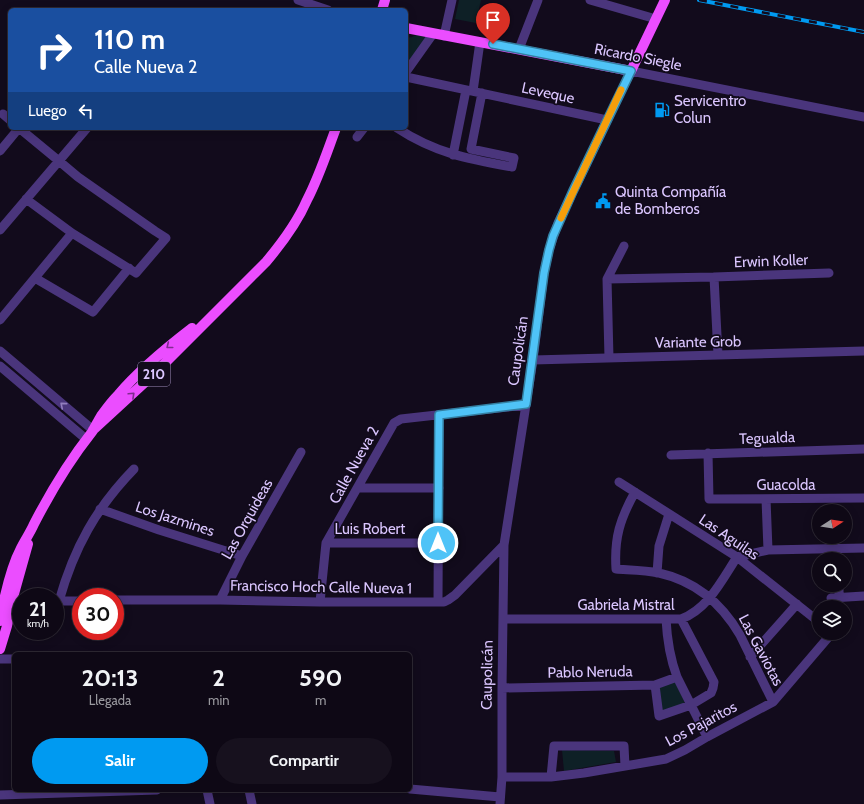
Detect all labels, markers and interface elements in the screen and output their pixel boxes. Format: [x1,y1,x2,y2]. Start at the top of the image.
pin [476,3,510,44]
icon: arrive [482,9,504,31]
text: 110 m [94,22,165,56]
icon: right [28,24,80,76]
street label: Ricardo Siegle [593,40,684,74]
text: Calle Nueva 2 [94,56,197,78]
street label: Leveque [520,79,576,107]
place label: Servicentro Colun [674,92,746,127]
icon: left [75,100,97,122]
fuel station icon: Servicentro Colun [653,101,671,119]
text: Luego [28,102,67,120]
place label: Quinta Compañía de Bomberos [615,183,727,218]
public building icon: Quinta Compañía de Bomberos [594,192,612,210]
street label: Erwin Koller [734,251,809,271]
street label: Caupolicán [504,315,532,387]
street label: Variante Grob [655,332,741,352]
one-way arrow [167,341,174,348]
road number: 210 [138,362,170,386]
one-way arrow [127,392,135,399]
one-way arrow [60,402,68,410]
street label: Calle Nueva 2 [325,423,383,507]
street label: Tegualda [739,428,796,448]
street label: Las Orquideas [218,476,276,562]
street label: Guacolda [757,476,816,494]
street label: Los Jazmines [133,498,217,540]
north arrow [812,504,852,544]
map controls [812,504,852,640]
street label: Las Aguilas [695,510,763,564]
street label: Luis Robert [335,520,405,538]
position arrow [417,522,459,564]
button: search [812,552,852,592]
street label: Francisco Hoch Calle Nueva 1 [230,576,412,598]
speed limit sign: 30 [72,588,124,640]
street label: Gabriela Mistral [577,596,675,614]
text: 21 [29,597,47,621]
button: layers [812,600,852,640]
street label: Las Gaviotas [735,611,787,689]
text: km/h [27,617,49,630]
street label: Caupolicán [477,640,497,710]
street label: Pablo Neruda [547,662,634,682]
text: 20:13 [82,663,138,692]
text: 2 [212,663,225,692]
text: 590 [299,663,342,692]
text: Llegada [89,692,131,708]
text: min [208,692,229,708]
text: m [315,692,326,708]
street label: Los Pajaritos [662,698,740,750]
button: Salir [32,738,208,784]
button: Compartir [216,738,392,784]

